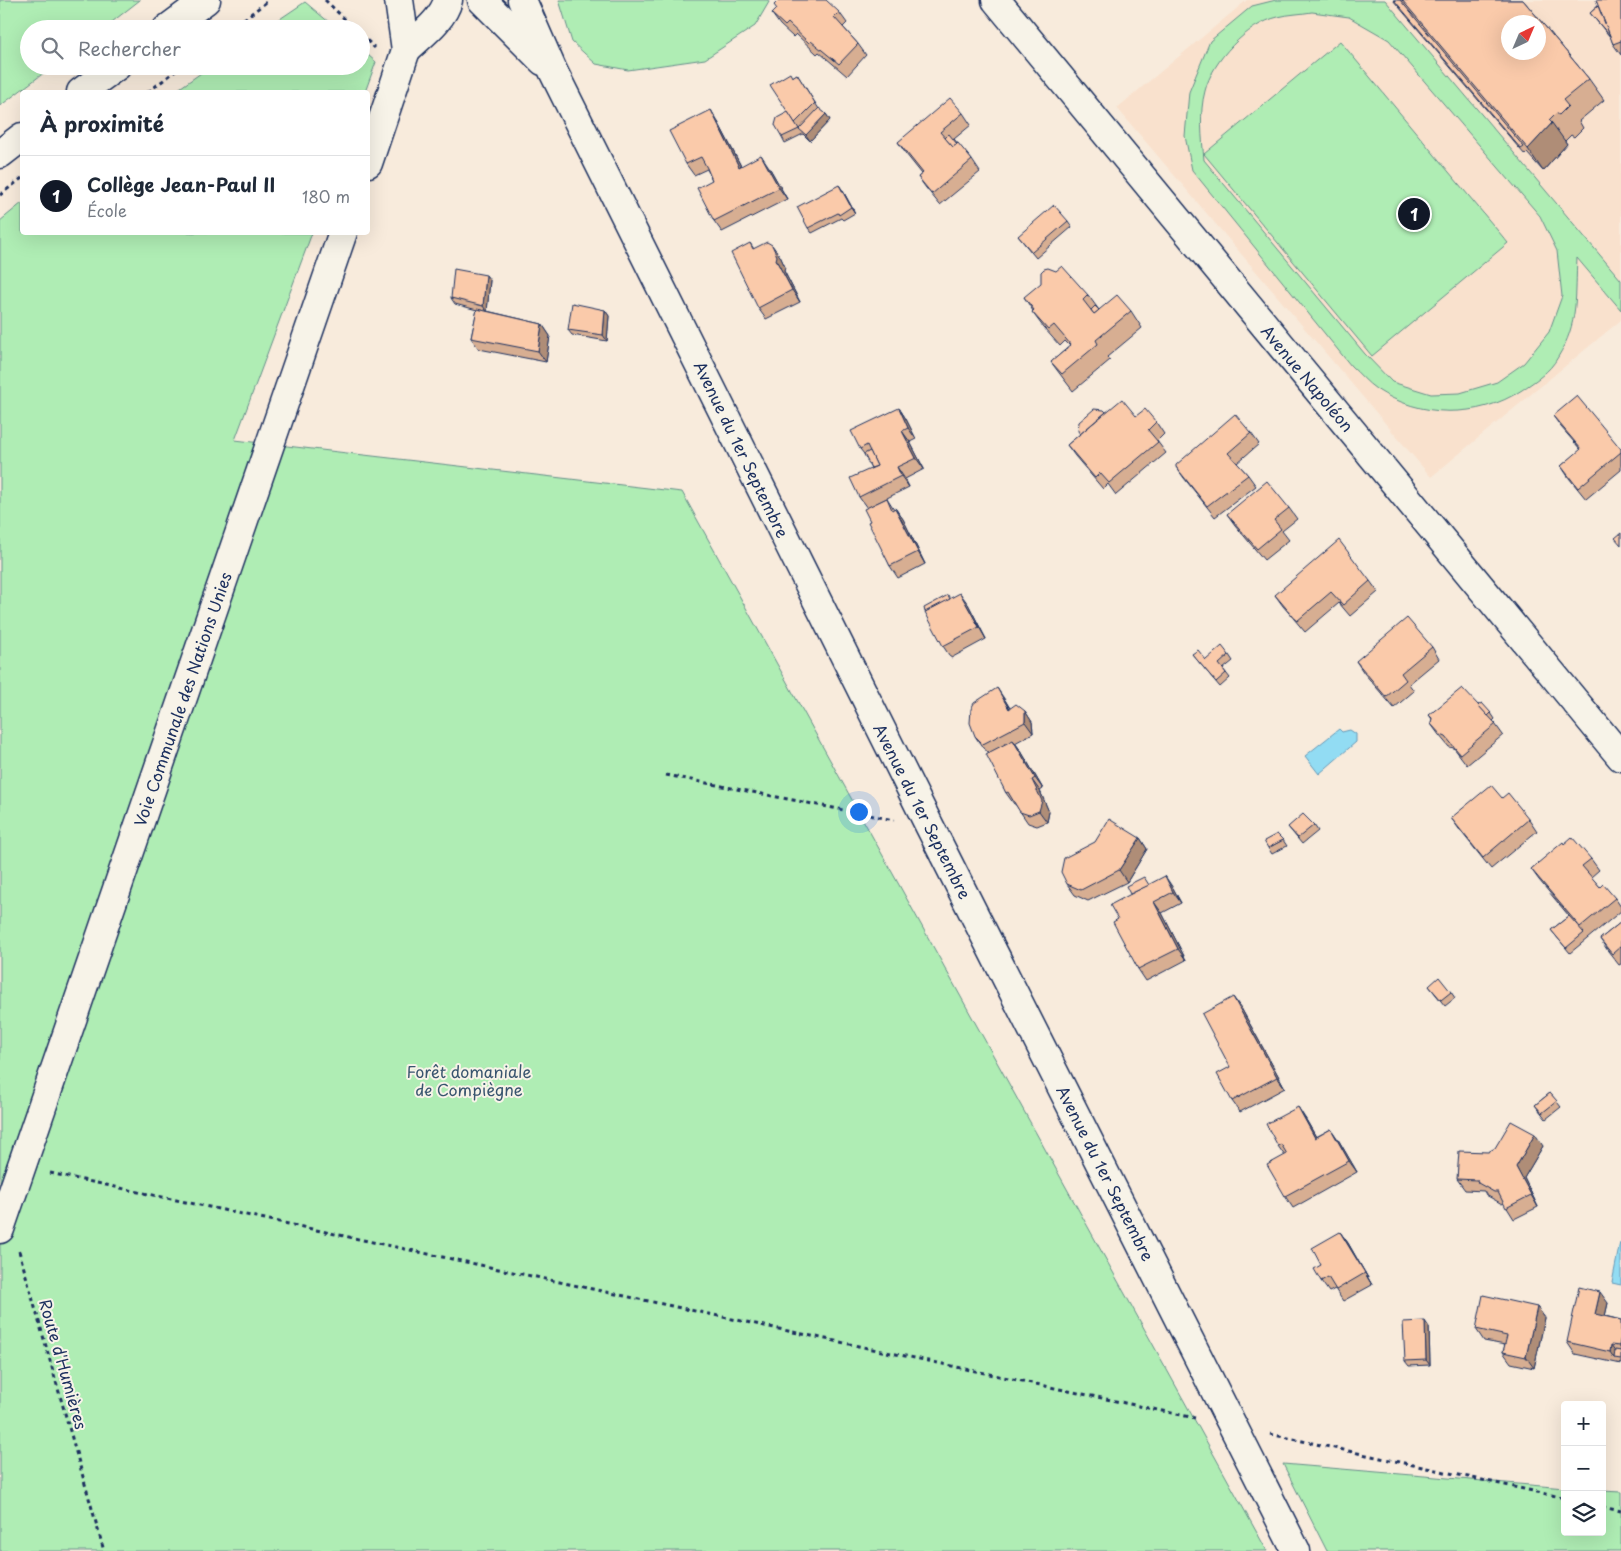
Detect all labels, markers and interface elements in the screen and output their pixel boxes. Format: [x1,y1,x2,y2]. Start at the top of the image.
north arrow [1501,15,1546,60]
search box [20,20,370,75]
icon: search [38,34,66,62]
text: Rechercher [78,34,181,62]
text: À proximité [40,107,164,139]
text: Collège Jean-Paul II [87,170,275,198]
text: 1 [52,184,60,208]
text: 180 m [302,184,350,208]
pin: 1 [1398,195,1430,233]
text: École [87,198,127,222]
street label: Avenue Napoléon [1256,319,1360,437]
street label: Avenue du 1er Septembre [689,357,795,542]
street label: Voie Communale des Nations Unies [127,569,237,829]
street label: Avenue du 1er Septembre [868,719,978,903]
your location [846,799,872,825]
park label: Forêt domaniale de Compiègne [407,1059,531,1101]
street label: Avenue du 1er Septembre [1051,1081,1161,1265]
street label: Route d'Humières [34,1296,94,1432]
map controls [1561,1401,1606,1536]
button: + [1561,1401,1606,1446]
button: − [1561,1446,1606,1491]
button: layers [1561,1491,1606,1536]

